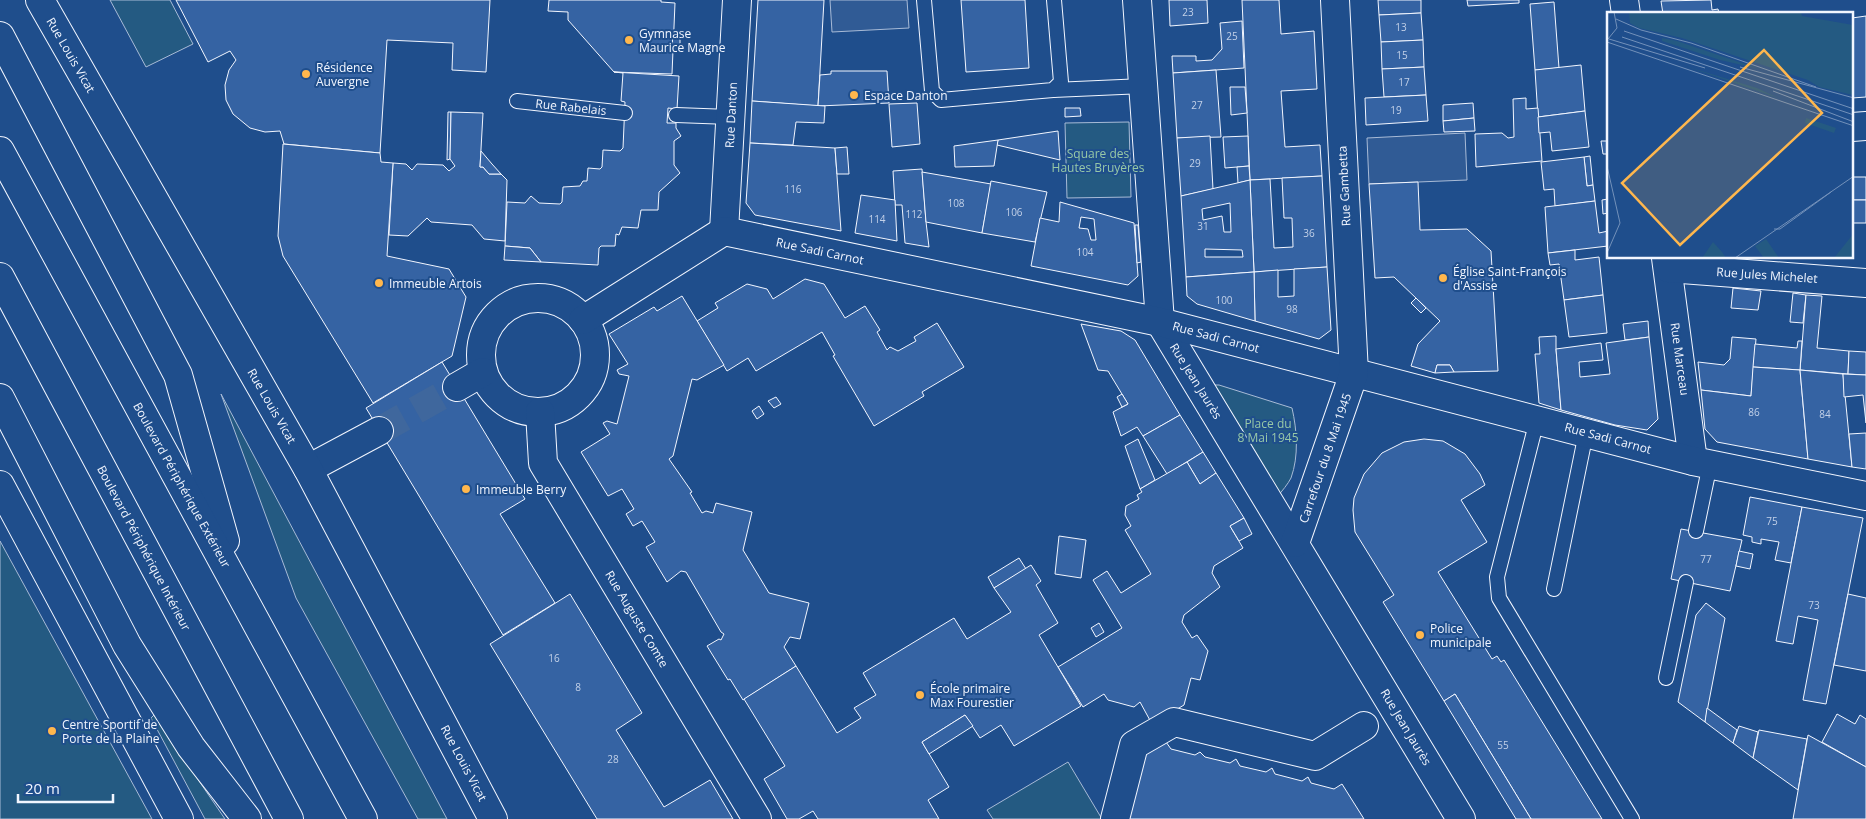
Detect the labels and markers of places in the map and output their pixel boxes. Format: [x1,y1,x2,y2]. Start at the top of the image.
place label: Gymnase Maurice Magne [639,25,726,56]
marker: Gymnase Maurice Magne [623,34,635,46]
place label: Résidence Auvergne [316,59,373,90]
marker: Résidence Auvergne [300,68,312,80]
place label: Espace Danton [864,87,948,104]
marker: Espace Danton [848,89,860,101]
place label: Église Saint-François d'Assise [1453,263,1567,294]
marker: Église Saint-François d'Assise [1437,272,1449,284]
place label: Immeuble Artois [389,275,482,292]
marker: Immeuble Artois [373,277,385,289]
place label: Immeuble Berry [476,481,567,498]
marker: Immeuble Berry [460,483,472,495]
place label: Police municipale [1430,620,1492,651]
marker: Police municipale [1414,629,1426,641]
place label: École primaire Max Fourestier [930,680,1014,711]
marker: École primaire Max Fourestier [914,689,926,701]
place label: Centre Sportif de Porte de la Plaine [62,716,160,747]
marker: Centre Sportif de Porte de la Plaine [46,725,58,737]

